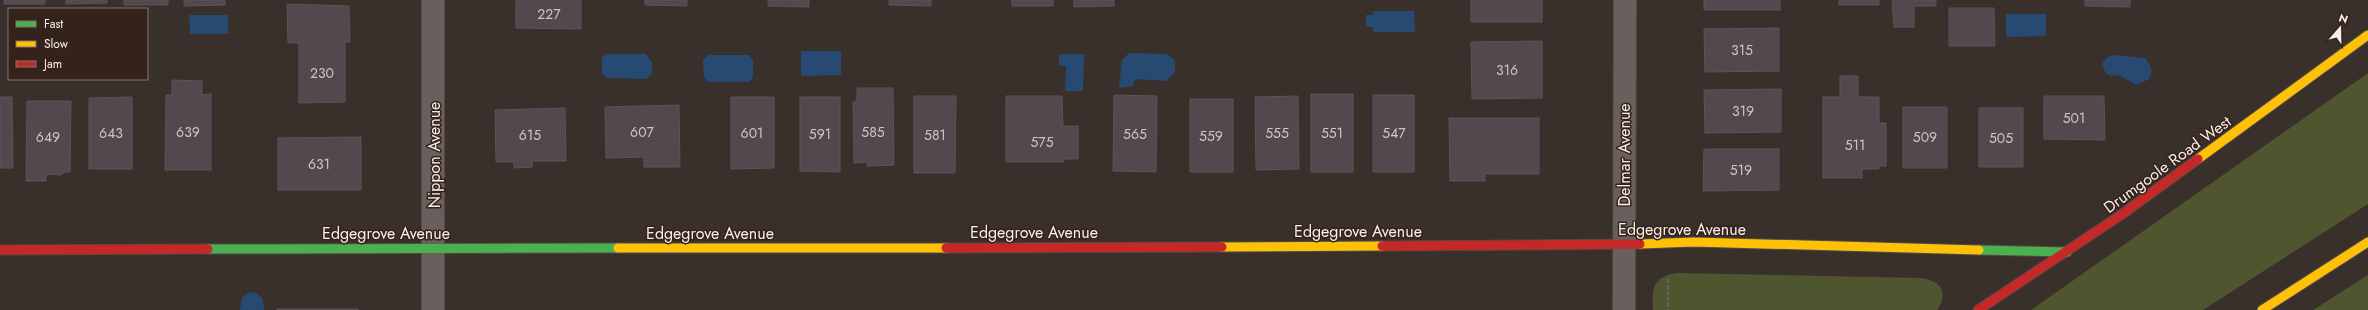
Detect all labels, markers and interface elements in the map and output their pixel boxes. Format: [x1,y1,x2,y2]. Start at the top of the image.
house number: 227 [537,4,561,24]
legend [8,8,148,80]
north arrow [2320,8,2360,48]
text: N [2337,10,2350,28]
text: Fast [44,15,63,33]
text: Slow [44,35,69,53]
house number: 315 [1731,40,1753,60]
text: Jam [42,55,62,73]
house number: 316 [1496,60,1518,80]
house number: 230 [310,63,334,83]
house number: 319 [1732,101,1754,121]
street label: Nippon Avenue [423,102,446,208]
street label: Delmar Avenue [1613,103,1636,207]
house number: 501 [2063,108,2085,128]
street label: Drumgoole Road West [2099,110,2236,219]
house number: 639 [176,122,200,142]
house number: 607 [630,122,655,142]
house number: 585 [861,122,885,142]
house number: 643 [99,123,123,143]
house number: 601 [741,123,763,143]
house number: 555 [1265,123,1289,143]
house number: 551 [1321,123,1343,143]
house number: 547 [1382,123,1406,143]
house number: 591 [809,124,831,144]
house number: 565 [1123,124,1147,144]
house number: 615 [519,125,541,145]
house number: 581 [924,125,946,145]
house number: 559 [1199,126,1223,146]
house number: 649 [36,127,60,147]
house number: 509 [1913,127,1937,147]
house number: 505 [1989,128,2013,148]
house number: 575 [1030,132,1054,152]
house number: 511 [1845,135,1865,155]
house number: 631 [308,154,330,174]
house number: 519 [1730,160,1752,180]
street label: Edgegrove Avenue [1618,218,1746,241]
street label: Edgegrove Avenue [1294,220,1422,243]
street label: Edgegrove Avenue [970,221,1098,244]
street label: Edgegrove Avenue [322,222,450,245]
street label: Edgegrove Avenue [646,222,774,245]

